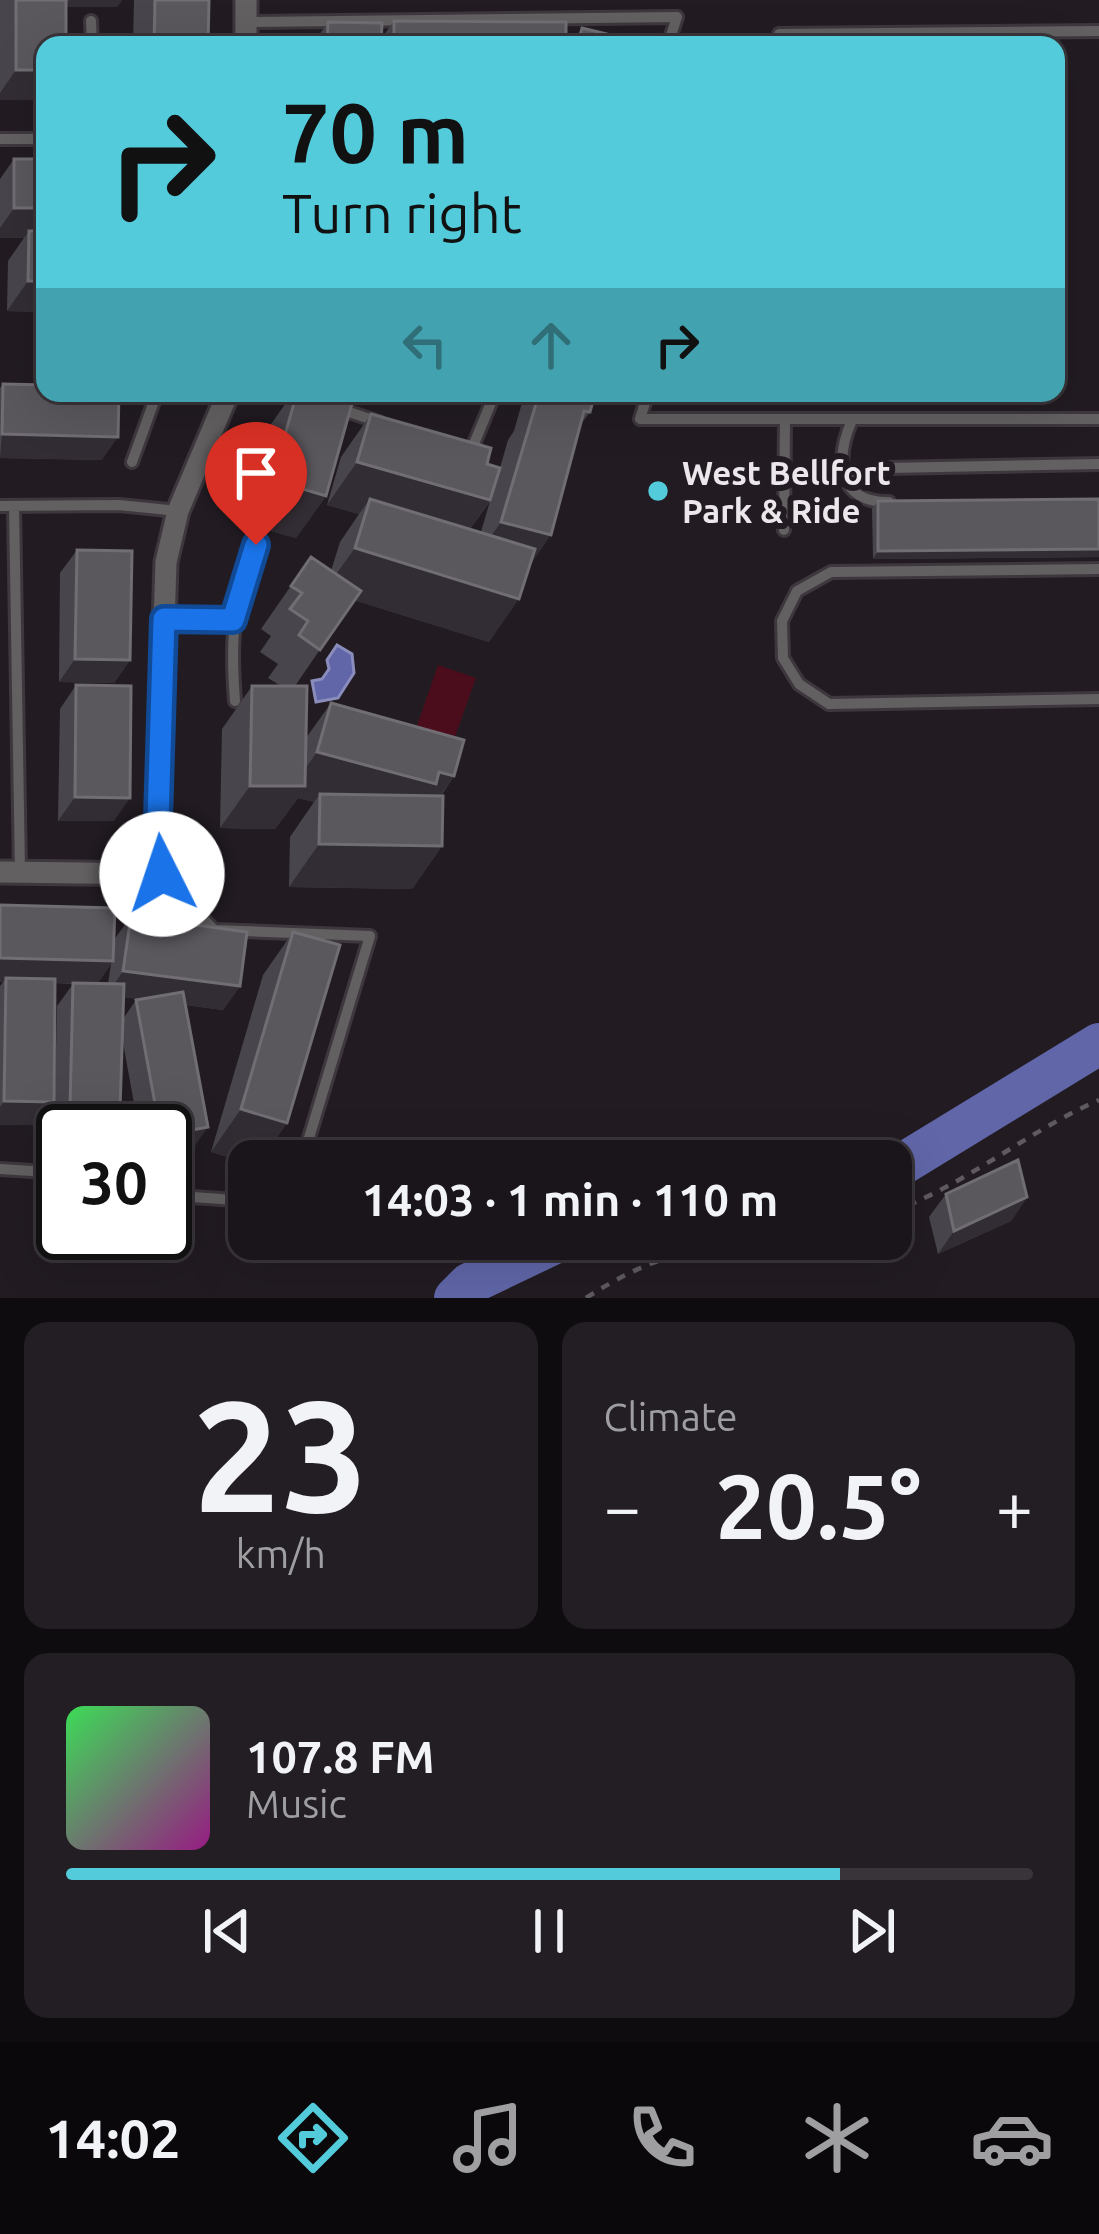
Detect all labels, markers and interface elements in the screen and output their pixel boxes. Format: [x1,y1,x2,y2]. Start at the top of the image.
icon: right [84,84,240,240]
text: 70 m [282,85,469,179]
text: Turn right [282,183,522,243]
icon: left [392,312,458,378]
icon: ahead [518,312,584,378]
icon: right [644,312,710,378]
pin [205,422,307,545]
icon: arrive [223,440,289,506]
place label: West Bellfort Park & Ride [682,454,891,529]
marker: West Bellfort Park & Ride [645,478,671,504]
position arrow [99,811,225,937]
speed limit sign: 30 [36,1104,192,1260]
text: 14:03 · 1 min · 110 m [362,1174,778,1225]
text: 23 [193,1367,369,1541]
text: Climate [604,1395,738,1438]
text: 20.5° [715,1455,921,1556]
text: − [604,1469,641,1543]
text: + [996,1469,1033,1543]
text: km/h [236,1532,326,1575]
text: 107.8 FM [246,1731,435,1782]
text: Music [246,1782,347,1825]
icon: previous [194,1898,260,1964]
icon: pause [516,1898,582,1964]
icon: next [839,1898,905,1964]
icon: directions [271,2096,355,2180]
icon: music [446,2096,530,2180]
icon: phone [620,2096,704,2180]
icon: climate [795,2096,879,2180]
icon: car [970,2096,1054,2180]
text: 14:02 [45,2108,180,2168]

